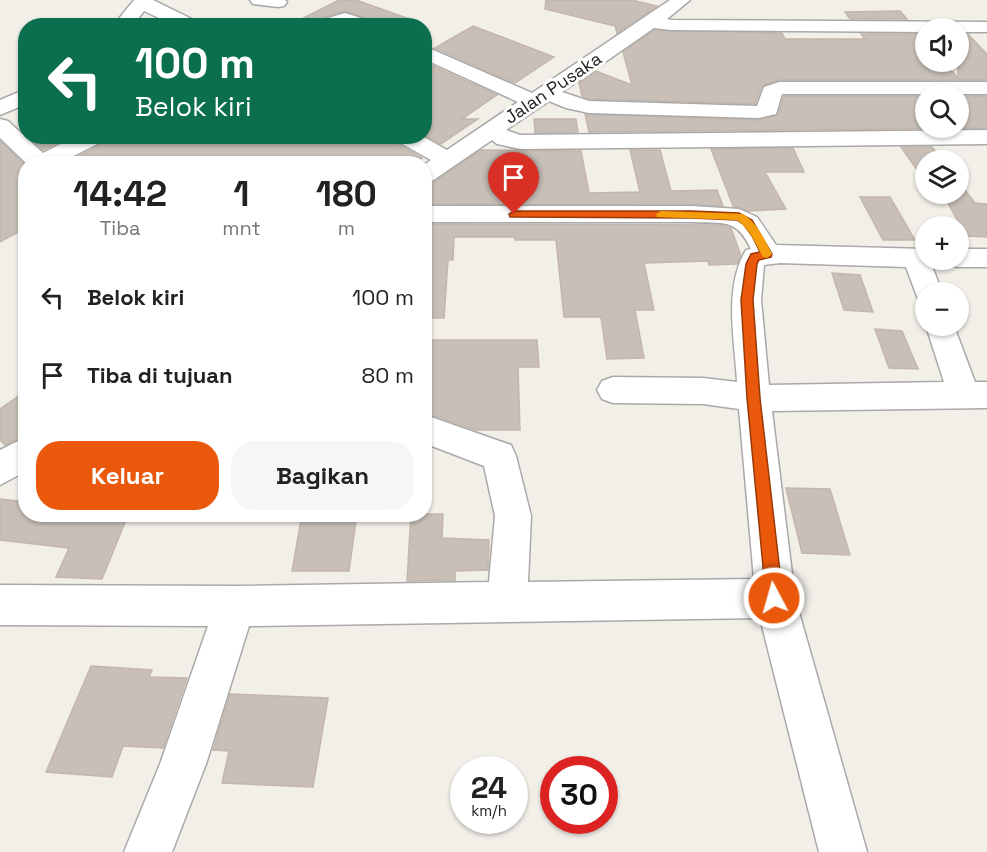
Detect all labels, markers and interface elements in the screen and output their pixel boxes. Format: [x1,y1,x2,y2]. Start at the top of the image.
map controls [915,18,969,336]
button: sound [915,18,969,72]
text: 100 m [135,37,255,90]
icon: left [36,42,114,120]
street label: Jalan Pusaka [500,47,606,129]
button: search [915,84,969,138]
text: Belok kiri [135,89,252,124]
button: layers [915,150,969,204]
pin [488,152,539,214]
icon: arrive [497,161,530,194]
text: 14:42 [73,171,167,217]
text: 1 [233,171,250,217]
text: 180 [316,171,377,217]
text: Tiba [100,215,141,241]
text: mnt [222,215,261,241]
text: m [338,215,355,241]
button: + [915,216,969,270]
icon: left [36,281,69,314]
button: − [915,282,969,336]
text: Belok kiri [87,283,184,311]
text: 100 m [352,283,414,311]
icon: arrive [36,359,69,392]
text: Tiba di tujuan [87,361,233,389]
text: 80 m [362,361,414,389]
button: Keluar [36,441,219,510]
button: Bagikan [231,441,414,510]
position arrow [742,566,806,630]
speed limit sign: 30 [540,756,618,834]
text: 24 [471,768,507,807]
text: km/h [471,801,507,820]

